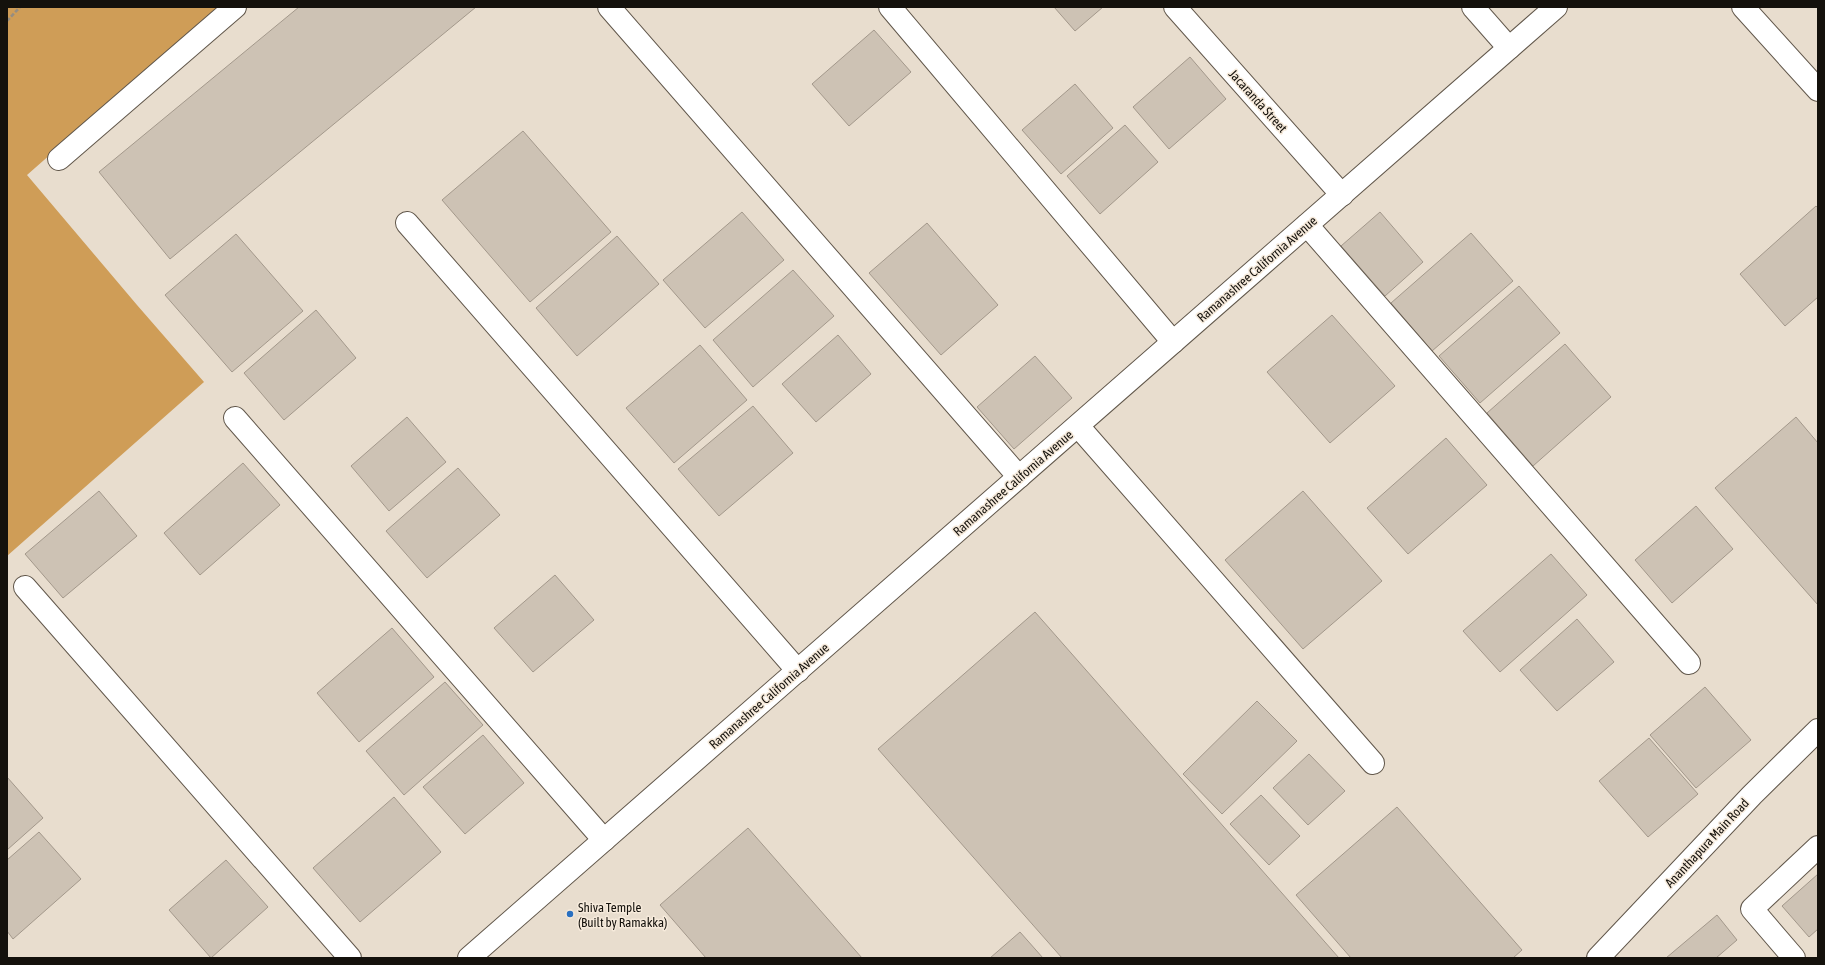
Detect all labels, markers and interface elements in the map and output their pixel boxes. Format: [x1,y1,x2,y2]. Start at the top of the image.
street label: Jacaranda Street [1226,66,1290,136]
street label: Ramanashree California Avenue [1194,213,1320,325]
street label: Ramanashree California Avenue [950,427,1076,539]
street label: Ramanashree California Avenue [706,640,832,752]
street label: Ananthapura Main Road [1662,796,1752,890]
place label: Shiva Temple (Built by Ramakka) [578,900,667,930]
marker: Shiva Temple (Built by Ramakka) [565,909,575,919]

